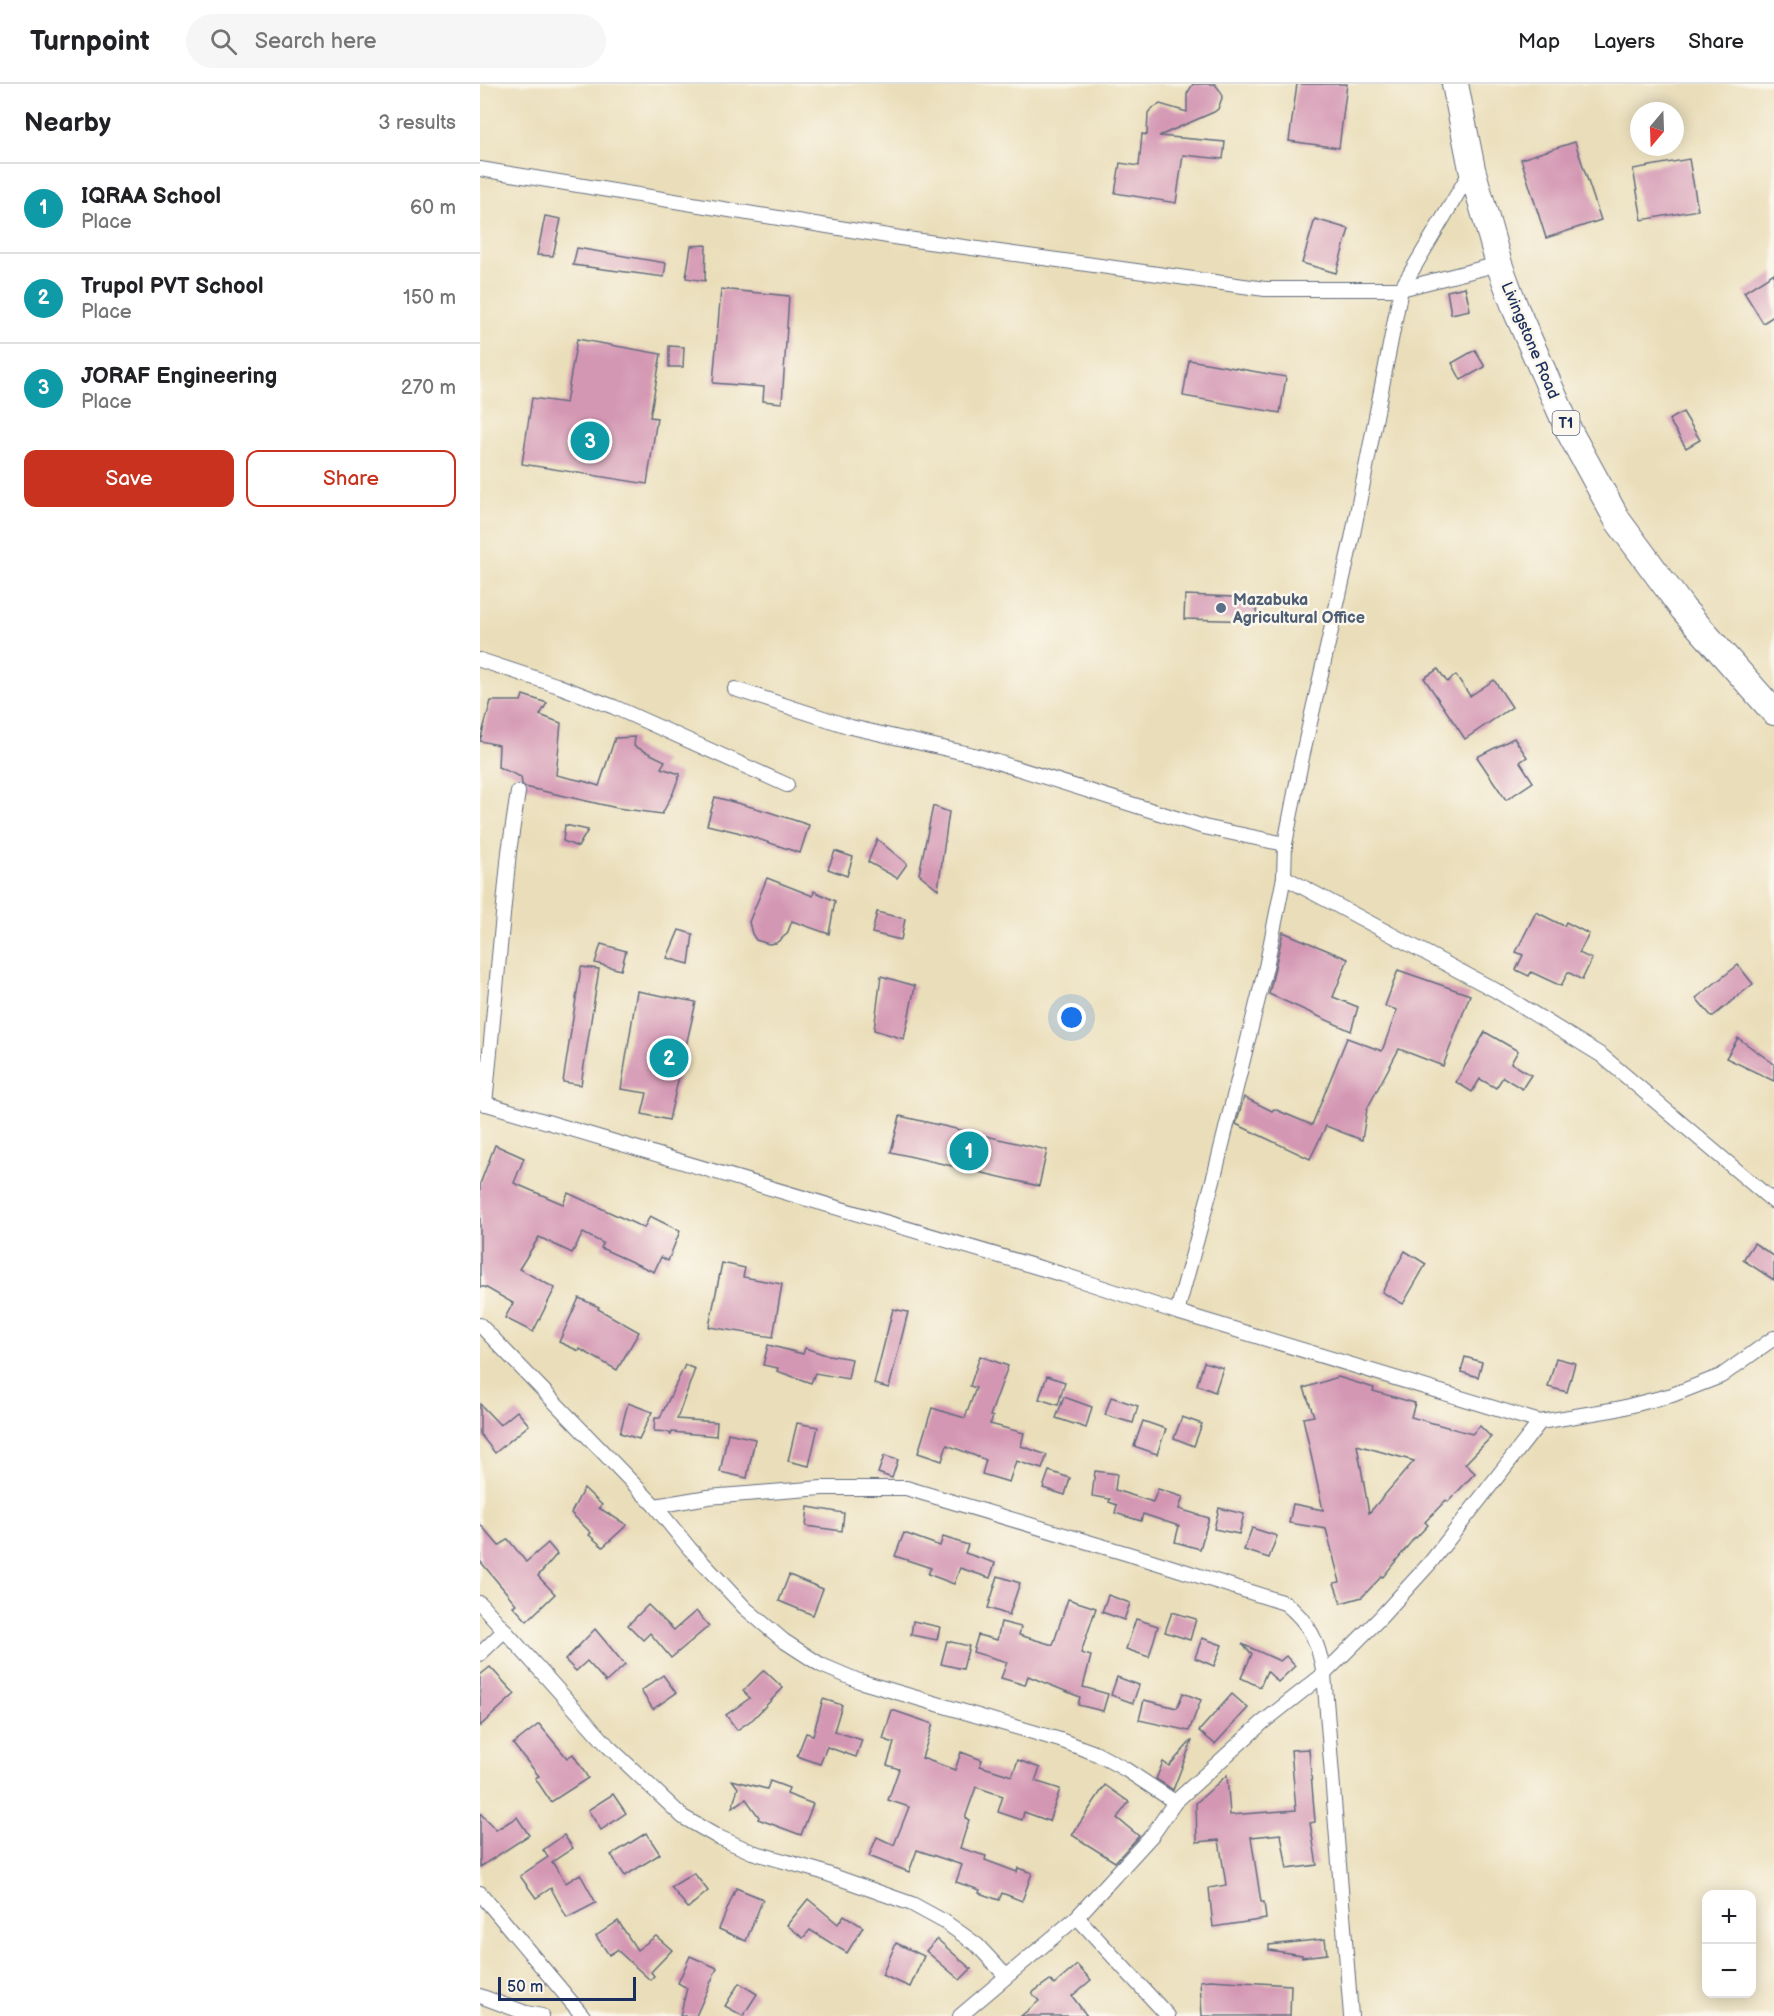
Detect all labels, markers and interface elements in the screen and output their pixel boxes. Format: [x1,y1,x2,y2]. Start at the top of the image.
search box [186,14,606,68]
text: Turnpoint [30,25,150,58]
icon: search [207,25,240,58]
text: Search here [255,28,377,55]
text: Map [1518,29,1560,54]
text: Layers [1593,29,1655,54]
text: Share [1688,29,1744,54]
north arrow [1630,102,1684,156]
text: Nearby [24,108,111,139]
text: 3 results [378,111,456,135]
text: IQRAA School [81,183,221,210]
text: 1 [39,196,48,220]
text: 60 m [410,196,456,220]
text: Place [81,210,132,234]
text: Trupol PVT School [81,273,264,300]
street label: Livingstone Road [1496,279,1563,402]
text: 2 [38,286,49,310]
text: 150 m [403,286,456,310]
text: Place [81,300,132,324]
text: JORAF Engineering [81,363,277,390]
text: 3 [38,376,49,400]
text: 270 m [401,376,456,400]
text: Place [81,390,132,414]
road number: T1 [1552,411,1580,435]
pin: 3 [570,418,610,464]
button: Save [24,450,234,507]
button: Share [246,450,456,507]
place label: Mazabuka Agricultural Office [1232,591,1365,628]
marker: Mazabuka Agricultural Office [1214,601,1228,615]
your location [1057,1003,1086,1032]
pin: 2 [650,1036,688,1080]
pin: 1 [950,1128,988,1174]
map controls [1702,1890,1756,1998]
button: + [1702,1890,1756,1944]
button: − [1702,1944,1756,1998]
scale bar [498,1974,636,2002]
text: 50 m [507,1978,543,1997]

